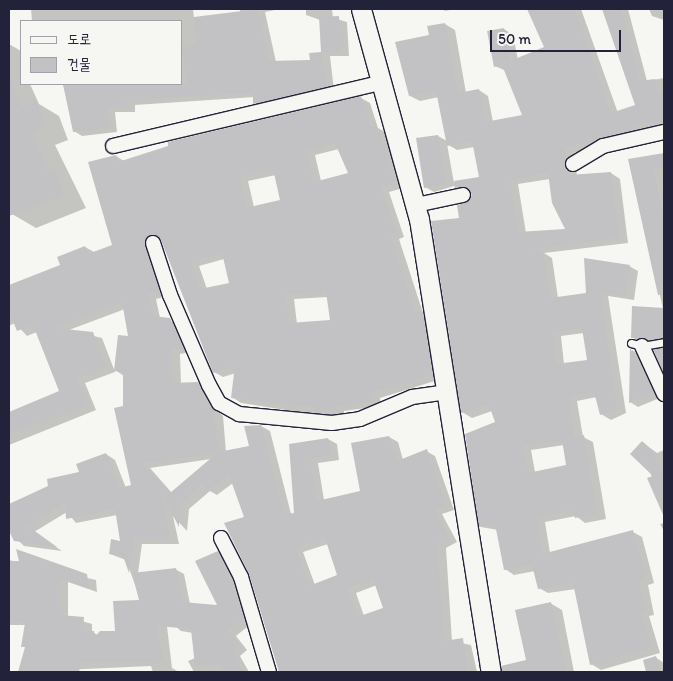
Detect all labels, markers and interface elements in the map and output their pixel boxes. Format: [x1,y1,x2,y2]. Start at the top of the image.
legend [20,20,182,85]
scale bar [493,20,624,52]
text: 도로 [67,30,91,48]
text: 50 m [498,30,531,48]
text: 건물 [67,55,91,73]

